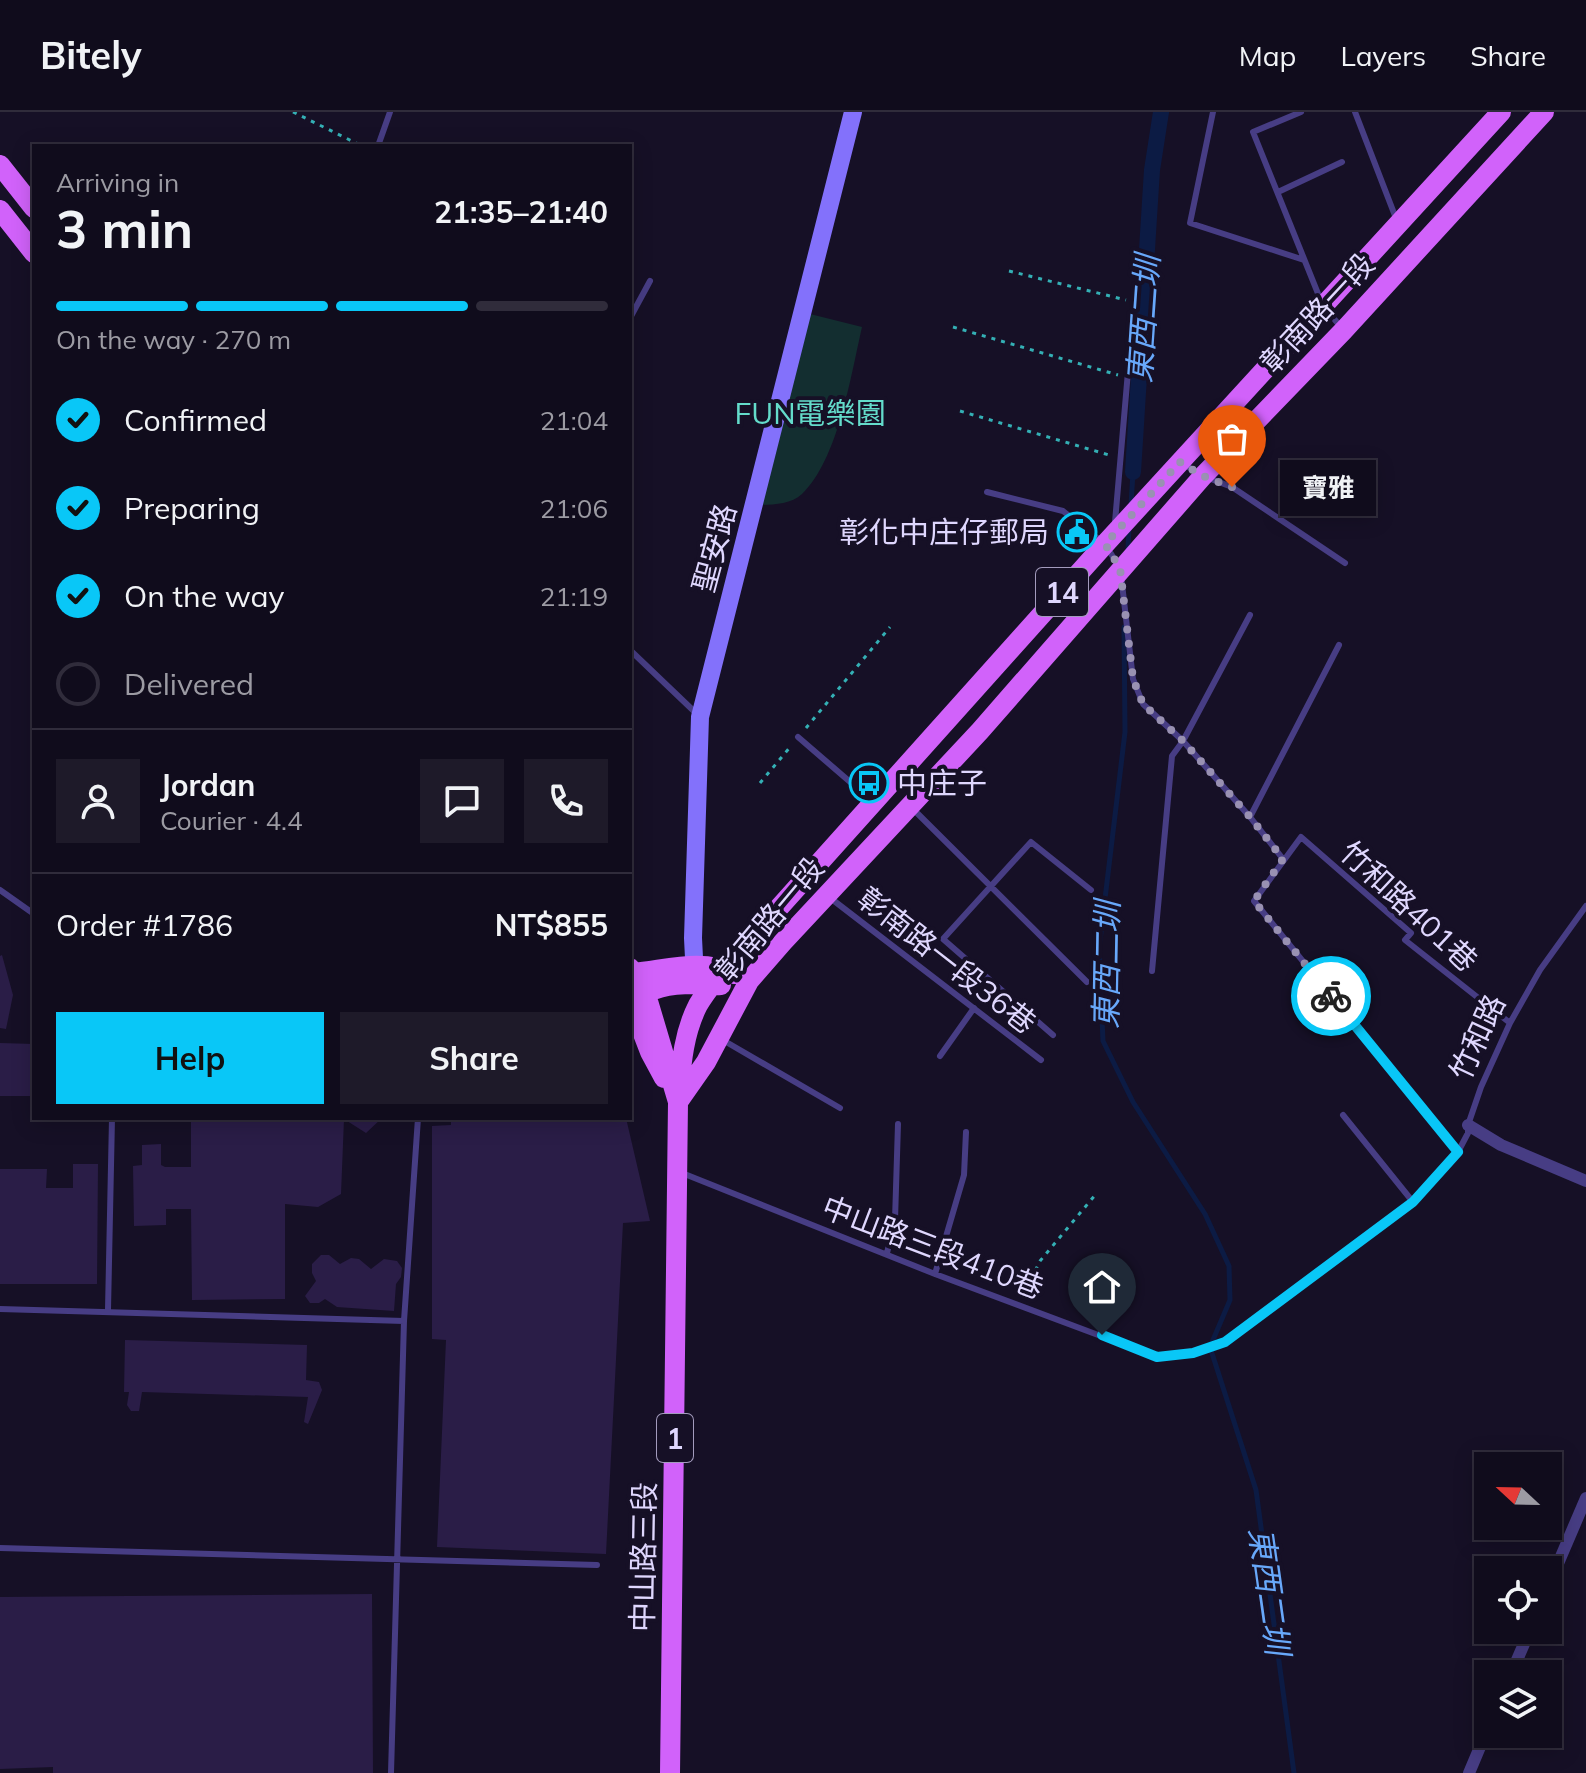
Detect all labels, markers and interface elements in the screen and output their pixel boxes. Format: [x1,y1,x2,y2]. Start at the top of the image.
text: Bitely [40,31,142,79]
text: Map [1239,38,1296,73]
text: Layers [1340,38,1426,73]
text: Share [1470,38,1546,73]
text: Arriving in [56,166,179,199]
text: 21:35–21:40 [434,193,608,231]
text: 3 min [56,196,193,261]
street label: 彰南路一段 [1252,245,1382,381]
water label: 東西二圳 [1119,250,1168,384]
text: On the way · 270 m [56,323,291,356]
park label: FUN電樂園 [734,394,886,432]
icon: check [56,398,100,442]
text: Confirmed [124,401,267,439]
text: 21:04 [540,404,608,437]
pin [1198,405,1266,487]
icon: bag [1210,417,1254,461]
callout: 寶雅 [1280,459,1376,515]
text: 寶雅 [1302,471,1354,504]
icon: check [56,486,100,530]
text: Preparing [124,489,260,527]
text: 21:06 [540,492,608,525]
street label: 聖安路 [684,500,744,596]
public building icon: 彰化中庄仔郵局 [1056,511,1098,553]
place label: 彰化中庄仔郵局 [839,513,1049,551]
road number: 14 [1036,568,1088,616]
icon: check [56,574,100,618]
text: On the way [124,577,284,615]
text: 21:19 [540,580,608,613]
text: Delivered [124,665,254,703]
button: person [56,759,140,843]
button: chat [420,759,504,843]
button: phone [524,759,608,843]
bus stop icon: 中庄子 [848,762,890,804]
place label: 中庄子 [897,764,987,802]
text: Jordan [160,766,255,804]
text: Courier · 4.4 [160,804,303,837]
street label: 竹和路401巷 [1332,833,1486,979]
street label: 彰南路一段 [706,849,832,989]
street label: 彰南路一段36巷 [850,879,1044,1041]
water label: 東西二圳 [1085,897,1127,1029]
text: Order #1786 [56,906,233,944]
text: NT$855 [495,906,608,944]
courier [1291,956,1371,1036]
icon: bike [1309,974,1353,1018]
street label: 竹和路 [1441,988,1513,1086]
button: Help [56,1012,324,1104]
button: Share [340,1012,608,1104]
street label: 中山路三段410巷 [817,1187,1049,1307]
pin [1068,1253,1136,1335]
icon: home [1080,1265,1124,1309]
road number: 1 [657,1414,693,1462]
north arrow [1474,1452,1562,1540]
map controls [1474,1452,1562,1748]
street label: 中山路三段 [623,1482,663,1632]
water label: 東西二圳 [1241,1525,1299,1661]
button: locate [1474,1556,1562,1644]
button: layers [1474,1660,1562,1748]

